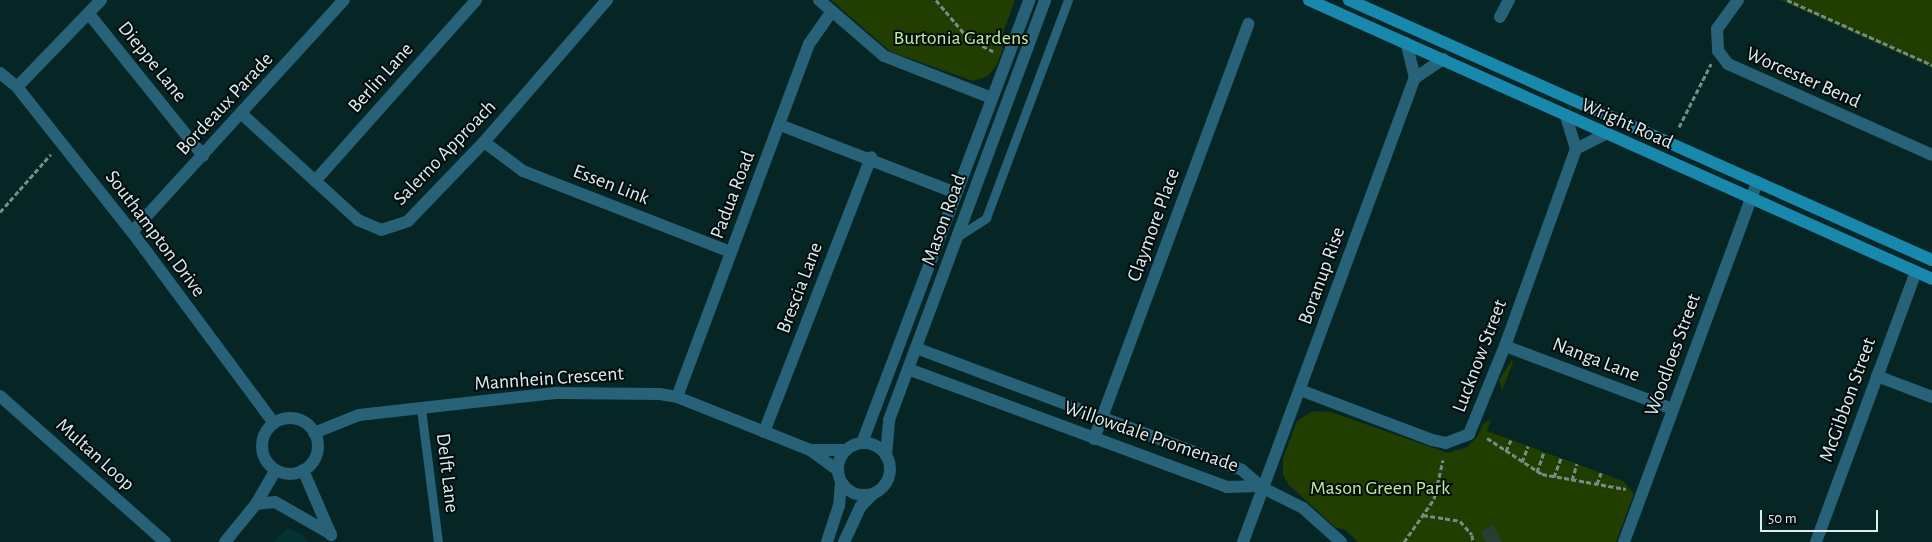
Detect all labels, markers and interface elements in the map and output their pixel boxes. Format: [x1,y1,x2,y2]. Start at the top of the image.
street label: Dieppe Lane [112,17,192,107]
park label: Burtonia Gardens [893,26,1029,50]
street label: Berlin Lane [343,38,419,118]
street label: Worcester Bend [1742,42,1864,114]
street label: Bordeaux Parade [171,48,279,160]
street label: Wright Road [1577,93,1677,155]
street label: Salerno Approach [389,95,501,211]
street label: Padua Road [705,148,761,242]
street label: Essen Link [569,159,653,211]
street label: Claymore Place [1122,165,1186,285]
street label: Southampton Drive [100,166,210,302]
street label: Mason Road [916,171,972,269]
street label: Boranup Rise [1293,224,1351,328]
street label: Brescia Lane [772,239,828,337]
street label: Woodloes Street [1640,290,1706,420]
street label: Lucknow Street [1447,296,1513,416]
street label: Nanga Lane [1549,332,1643,388]
street label: McGibbon Street [1814,334,1882,466]
street label: Mannhein Crescent [473,362,625,396]
street label: Willowdale Promenade [1061,396,1241,478]
street label: Multan Loop [51,413,139,497]
street label: Delft Lane [430,432,464,514]
park label: Mason Green Park [1310,476,1450,500]
scale bar [1762,500,1880,532]
text: 50 m [1768,511,1797,526]

